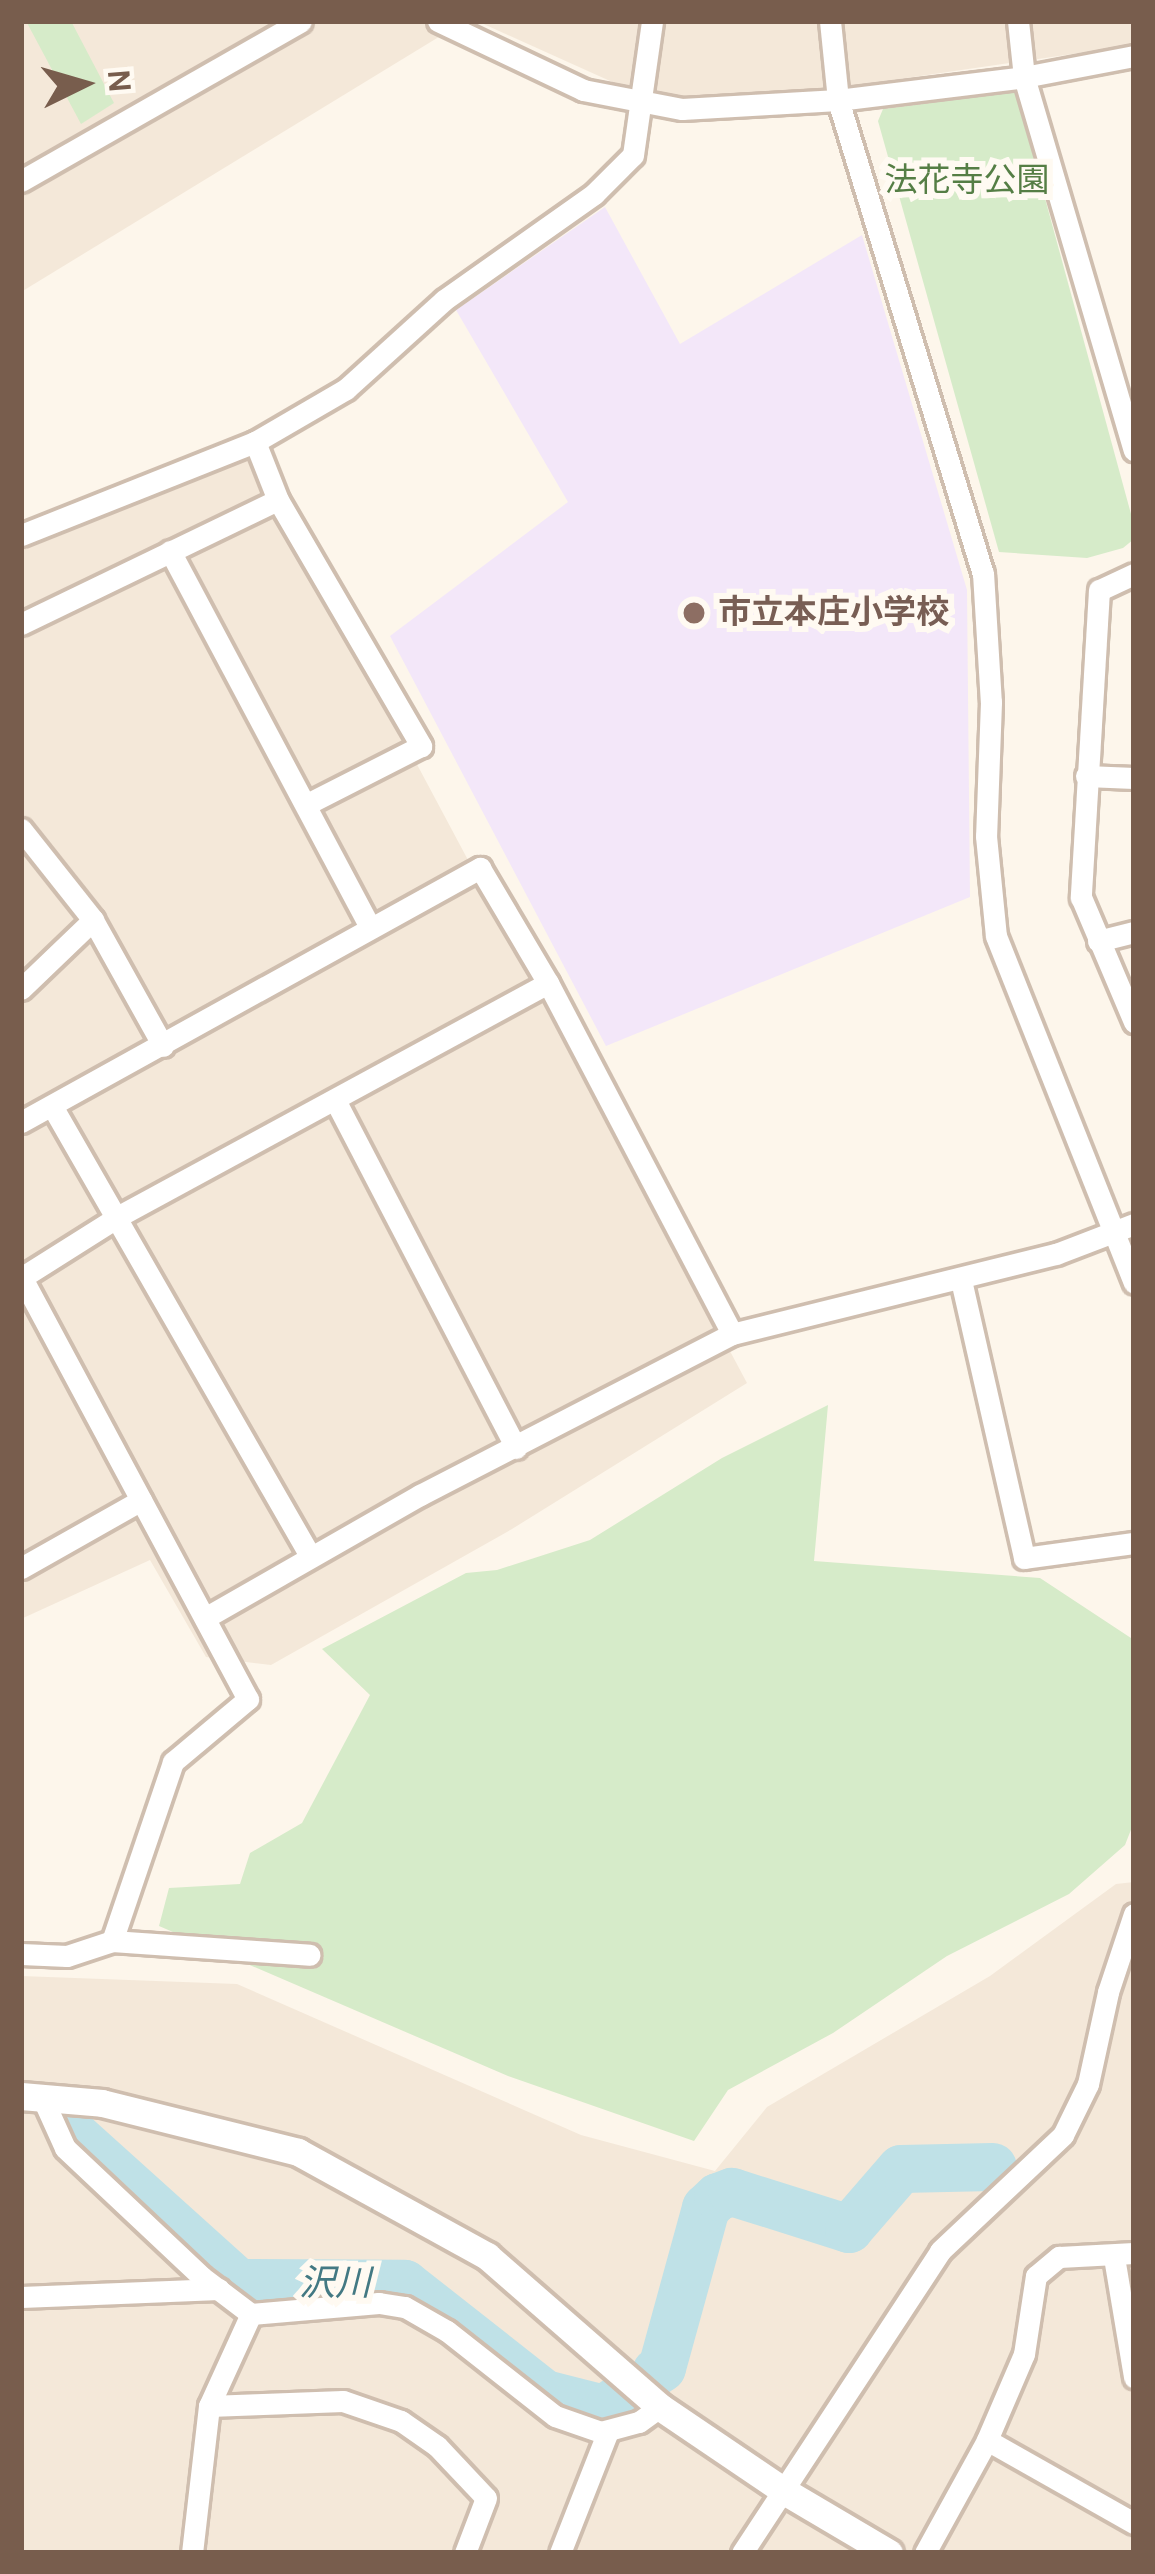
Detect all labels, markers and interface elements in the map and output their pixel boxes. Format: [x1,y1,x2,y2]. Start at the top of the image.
north arrow [24,24,144,144]
text: N [100,67,140,94]
park label: 法花寺公園 [885,161,1049,201]
place label: 市立本庄小学校 [718,593,949,633]
marker: 市立本庄小学校 [681,600,707,626]
water label: 沢川 [299,2262,371,2306]

